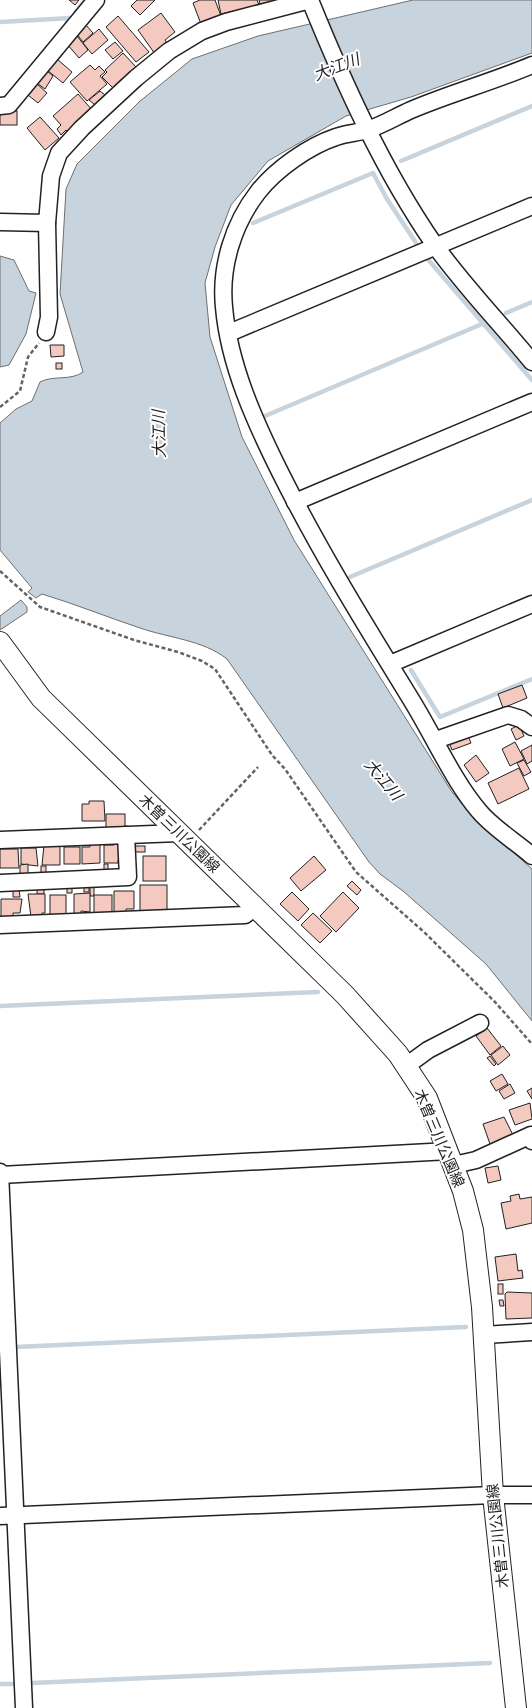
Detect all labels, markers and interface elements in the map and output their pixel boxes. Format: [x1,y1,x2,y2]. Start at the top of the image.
water label: 大江川 [310,48,364,83]
water label: 大江川 [148,408,168,458]
water label: 大江川 [361,755,408,805]
street label: 木曽三川公園線 [136,790,224,876]
street label: 木曽三川公園線 [411,1086,469,1190]
street label: 木曽三川公園線 [483,1483,511,1589]

